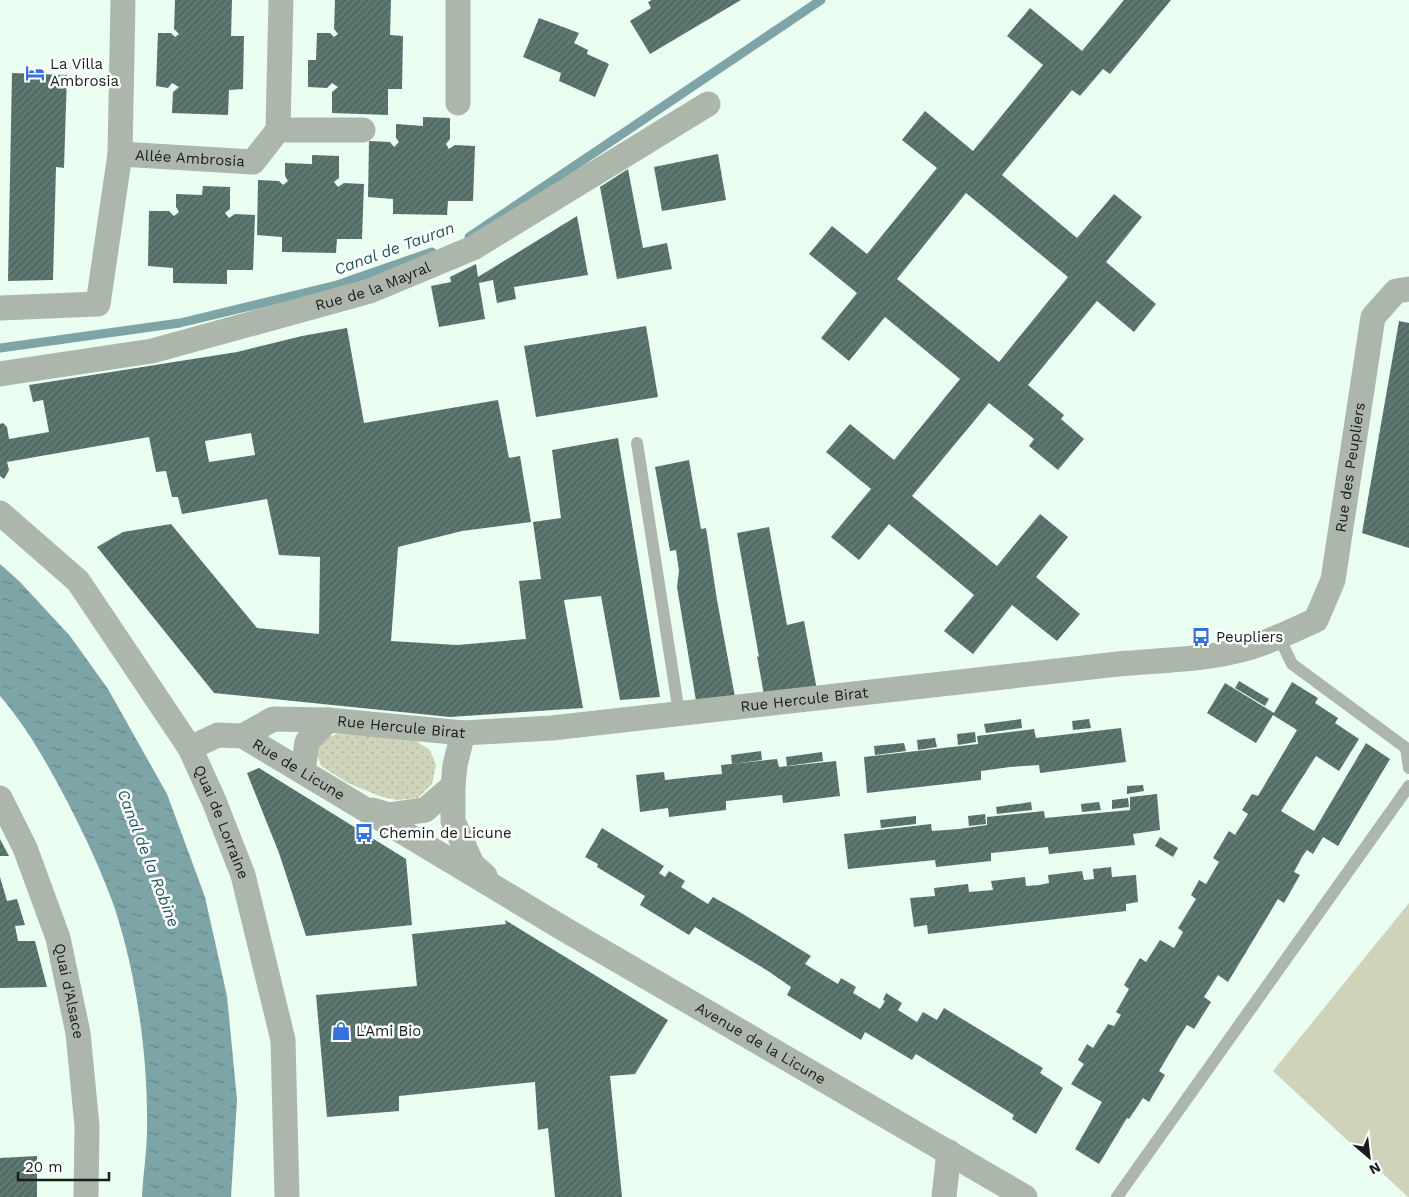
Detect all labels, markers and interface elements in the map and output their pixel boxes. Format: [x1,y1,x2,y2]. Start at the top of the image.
place label: La Villa Ambrosia [50,55,119,90]
hotel icon: La Villa Ambrosia [24,62,46,84]
street label: Allée Ambrosia [134,146,246,171]
water label: Canal de Tauran [332,218,457,279]
street label: Rue de la Mayral [313,258,434,315]
street label: Rue des Peupliers [1331,401,1369,534]
bus stop icon: Peupliers [1190,626,1212,648]
place label: Peupliers [1216,628,1283,646]
street label: Rue Hercule Birat [739,683,870,716]
street label: Rue Hercule Birat [336,712,467,742]
street label: Rue de Licune [249,735,348,804]
street label: Quai de Lorraine [190,762,253,882]
water label: Canal de la Robine [114,787,184,930]
bus stop icon: Chemin de Licune [353,822,375,844]
place label: Chemin de Licune [379,824,512,842]
street label: Quai d'Alsace [50,942,88,1040]
street label: Avenue de la Licune [692,998,829,1088]
shop icon: L'Ami Bio [330,1020,352,1042]
place label: L'Ami Bio [356,1022,421,1040]
north arrow [1344,1132,1394,1182]
scale bar [18,1150,109,1182]
text: 20 m [25,1158,63,1176]
text: N [1367,1159,1383,1178]

